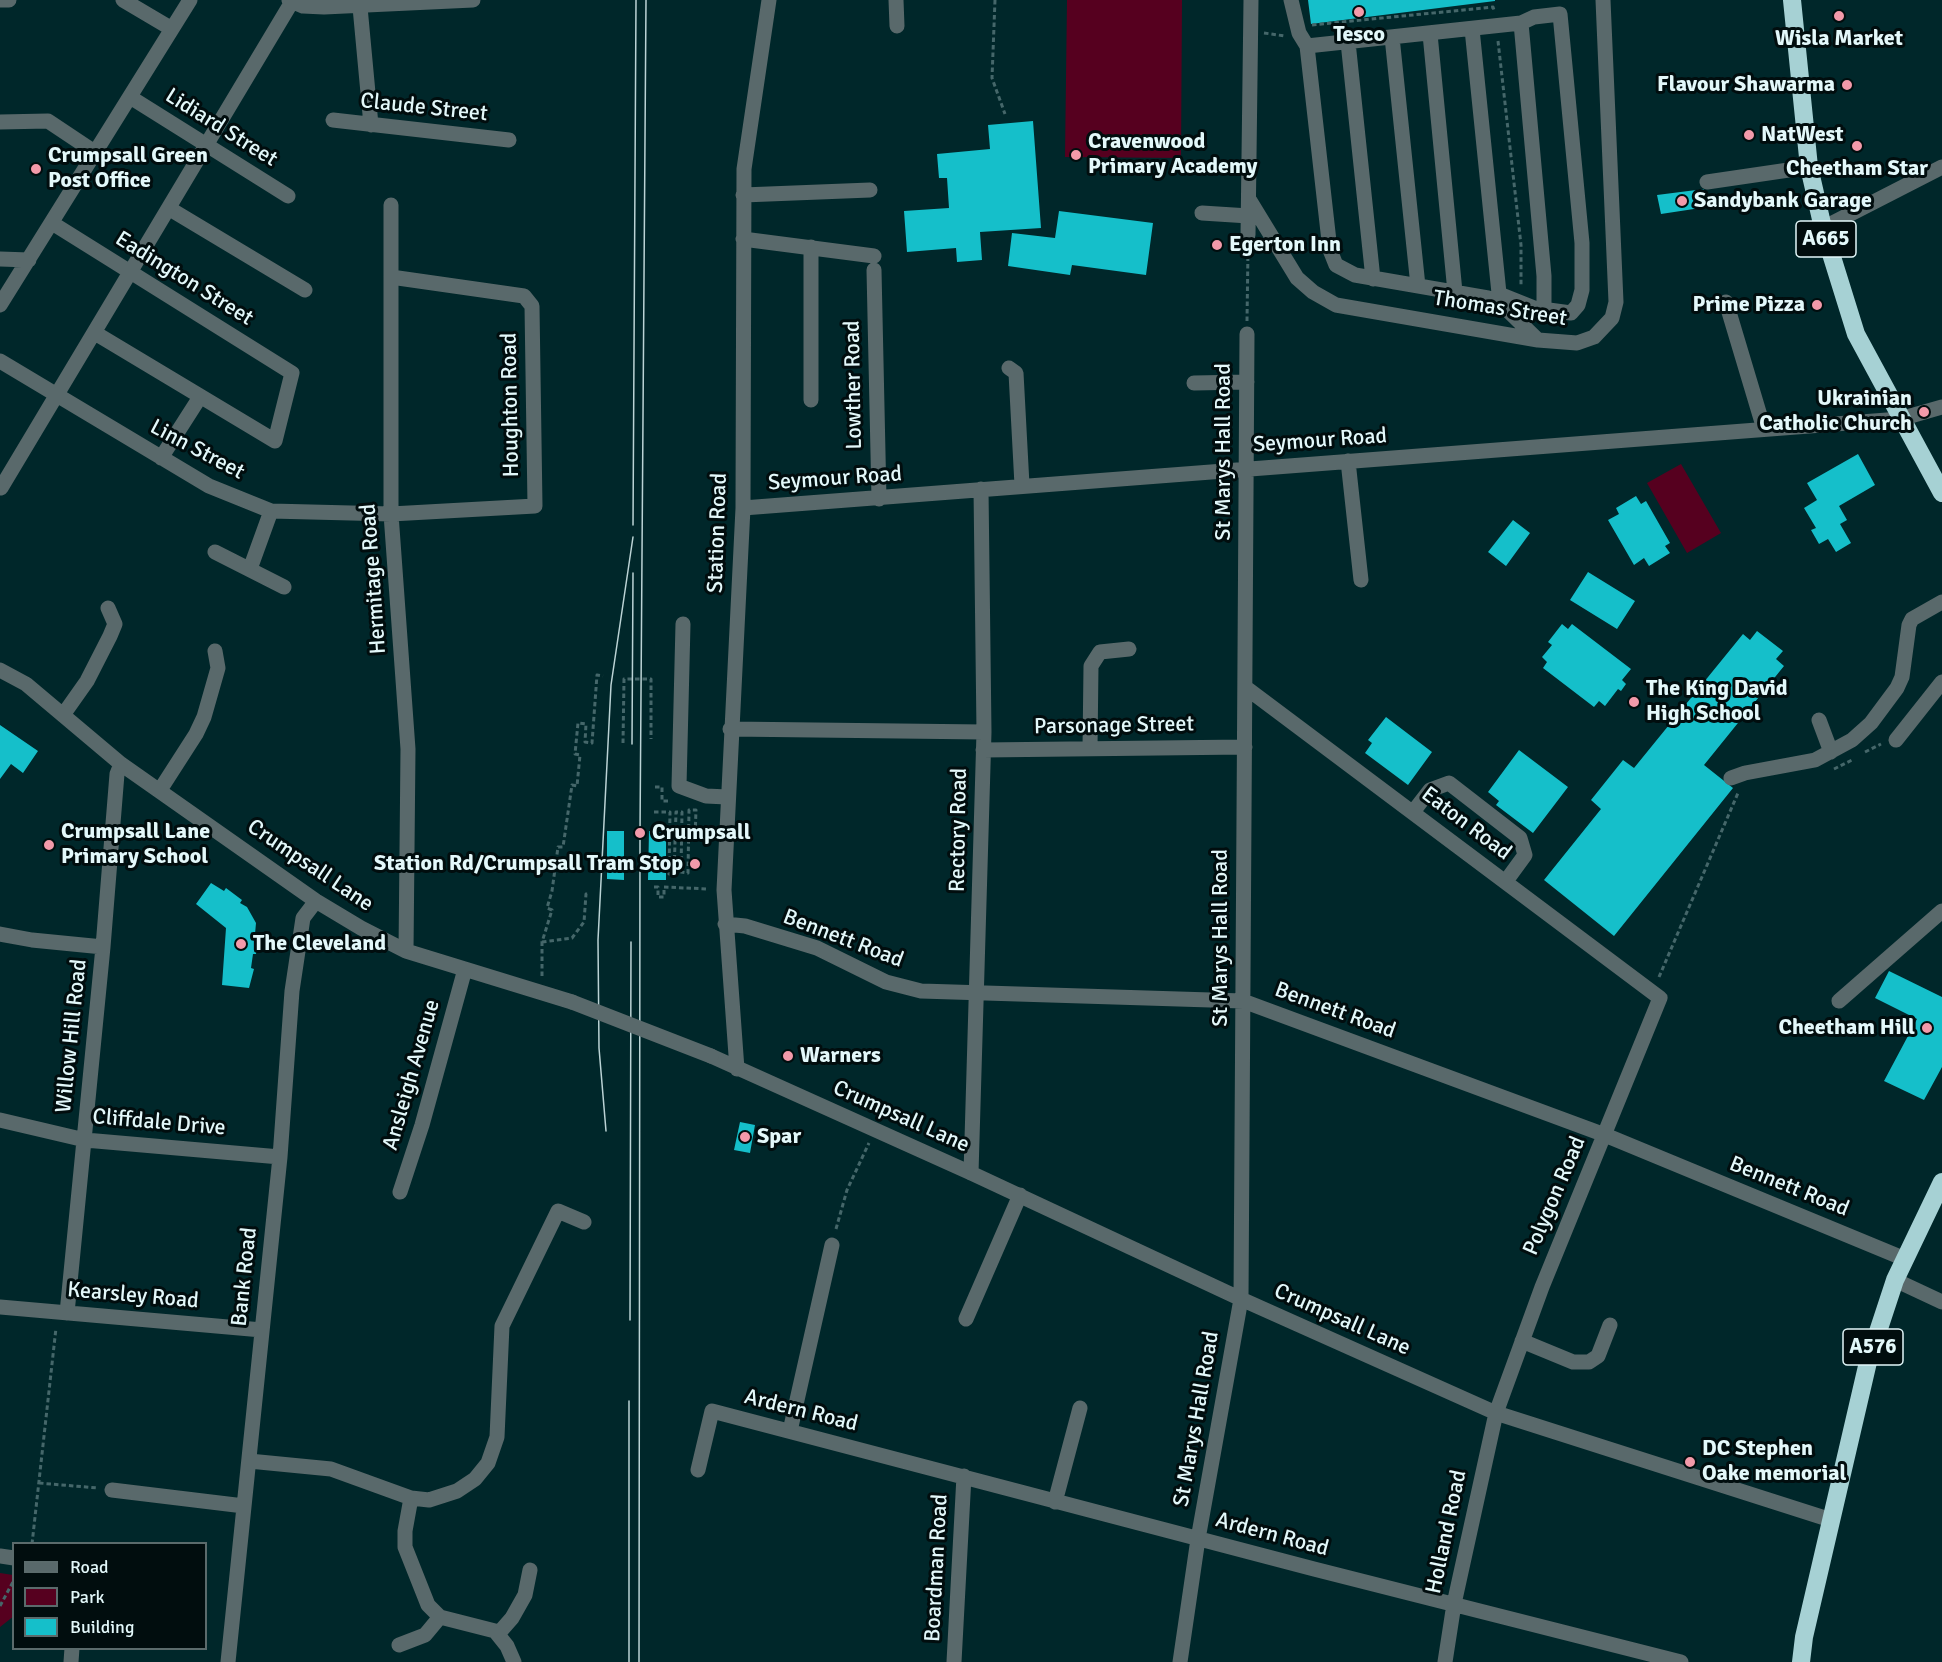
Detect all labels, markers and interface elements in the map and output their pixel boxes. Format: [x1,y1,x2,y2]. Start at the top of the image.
marker: Tesco [1352,5,1366,19]
marker: Wisla Market [1832,9,1846,23]
place label: Tesco [1333,22,1385,48]
place label: Wisla Market [1775,26,1903,52]
place label: Flavour Shawarma [1657,72,1835,98]
marker: Flavour Shawarma [1840,78,1854,92]
street label: Lidiard Street [160,83,282,173]
street label: Claude Street [359,88,489,128]
place label: NatWest [1761,122,1844,148]
marker: NatWest [1742,128,1756,142]
place label: Cravenwood Primary Academy [1088,129,1257,180]
marker: Cheetham Star [1850,139,1864,153]
place label: Crumpsall Green Post Office [48,143,208,194]
marker: Cravenwood Primary Academy [1069,148,1083,162]
place label: Cheetham Star [1786,156,1928,182]
marker: Crumpsall Green Post Office [29,162,43,176]
place label: Sandybank Garage [1694,188,1872,214]
marker: Sandybank Garage [1675,194,1689,208]
road number: A665 [1796,221,1856,257]
street label: Eadington Street [110,226,258,332]
place label: Egerton Inn [1229,232,1341,258]
marker: Egerton Inn [1210,238,1224,252]
street label: Thomas Street [1431,285,1569,333]
place label: Prime Pizza [1692,292,1805,318]
marker: Prime Pizza [1810,298,1824,312]
street label: Lowther Road [840,320,868,450]
street label: Houghton Road [497,332,525,478]
street label: St Marys Hall Road [1211,363,1237,541]
place label: Ukrainian Catholic Church [1759,386,1912,438]
marker: Ukrainian Catholic Church [1917,405,1931,419]
street label: Linn Street [145,414,249,486]
street label: Seymour Road [1252,423,1388,459]
street label: Seymour Road [767,461,903,497]
street label: Station Road [703,473,733,593]
street label: Hermitage Road [356,503,392,655]
place label: The King David High School [1646,676,1788,728]
marker: The King David High School [1627,695,1641,709]
street label: Parsonage Street [1034,711,1194,741]
street label: Rectory Road [945,768,973,892]
street label: Eaton Road [1416,782,1516,866]
street label: Crumpsall Lane [242,814,378,918]
place label: Crumpsall Lane Primary School [61,819,210,870]
place label: Crumpsall [652,820,751,846]
marker: Crumpsall [633,826,647,840]
marker: Crumpsall Lane Primary School [42,838,56,852]
street label: St Marys Hall Road [1208,849,1234,1027]
place label: Station Rd/Crumpsall Tram Stop [374,851,683,877]
marker: Station Rd/Crumpsall Tram Stop [688,857,702,871]
street label: Bennett Road [779,904,907,974]
place label: The Cleveland [253,931,386,957]
marker: The Cleveland [234,937,248,951]
street label: Willow Hill Road [51,958,93,1114]
street label: Bennett Road [1271,977,1399,1045]
street label: Ansleigh Avenue [378,997,446,1153]
place label: Cheetham Hill [1779,1015,1915,1041]
marker: Cheetham Hill [1920,1021,1934,1035]
place label: Warners [800,1043,881,1069]
marker: Warners [781,1049,795,1063]
street label: Crumpsall Lane [829,1075,973,1159]
street label: Cliffdale Drive [91,1104,227,1142]
place label: Spar [757,1124,801,1150]
marker: Spar [738,1130,752,1144]
street label: Polygon Road [1518,1133,1592,1259]
street label: Bennett Road [1725,1151,1853,1223]
street label: Bank Road [227,1226,263,1328]
street label: Kearsley Road [66,1277,200,1315]
street label: Crumpsall Lane [1270,1278,1414,1362]
street label: St Marys Hall Road [1169,1329,1225,1509]
road number: A576 [1843,1329,1903,1365]
street label: Ardern Road [742,1384,860,1438]
place label: DC Stephen Oake memorial [1702,1436,1846,1488]
marker: DC Stephen Oake memorial [1683,1455,1697,1469]
street label: Holland Road [1421,1468,1473,1596]
street label: Boardman Road [920,1493,954,1643]
street label: Ardern Road [1213,1507,1331,1563]
legend [12,1542,207,1650]
text: Road [70,1556,109,1578]
text: Park [70,1586,105,1608]
text: Building [70,1616,134,1638]

